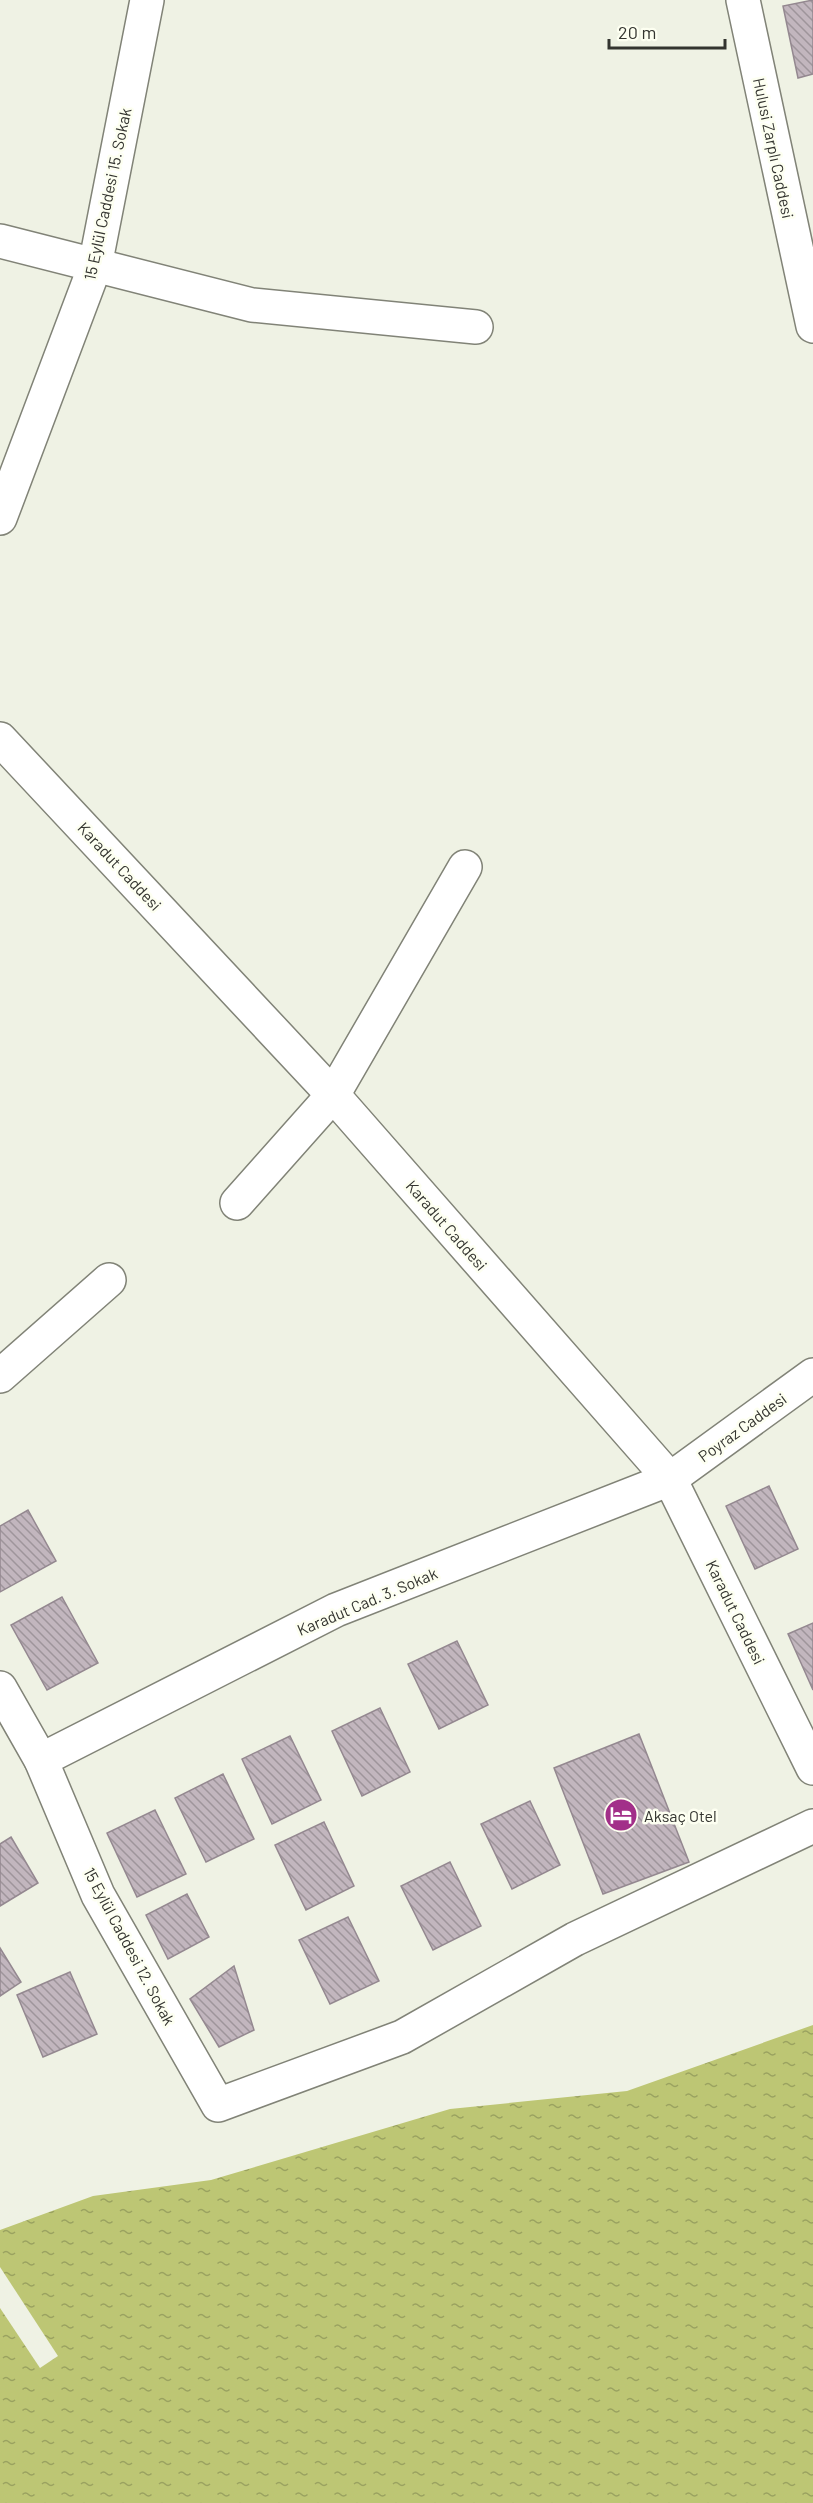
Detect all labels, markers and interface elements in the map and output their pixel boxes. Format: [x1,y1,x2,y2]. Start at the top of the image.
scale bar [609,12,724,50]
text: 20 m [618,21,656,43]
street label: Hulusi Zarplı Caddesi [750,76,798,220]
street label: 15 Eylül Caddesi 15. Sokak [79,106,135,282]
street label: Karadut Caddesi [74,818,166,914]
street label: Karadut Caddesi [403,1176,491,1274]
street label: Poyraz Caddesi [694,1389,790,1465]
street label: Karadut Caddesi [703,1557,769,1667]
street label: Karadut Cad. 3. Sokak [294,1563,440,1639]
hotel icon: Aksaç Otel [603,1797,639,1833]
place label: Aksaç Otel [644,1806,717,1825]
street label: 15 Eylül Caddesi 12. Sokak [80,1864,180,2028]

